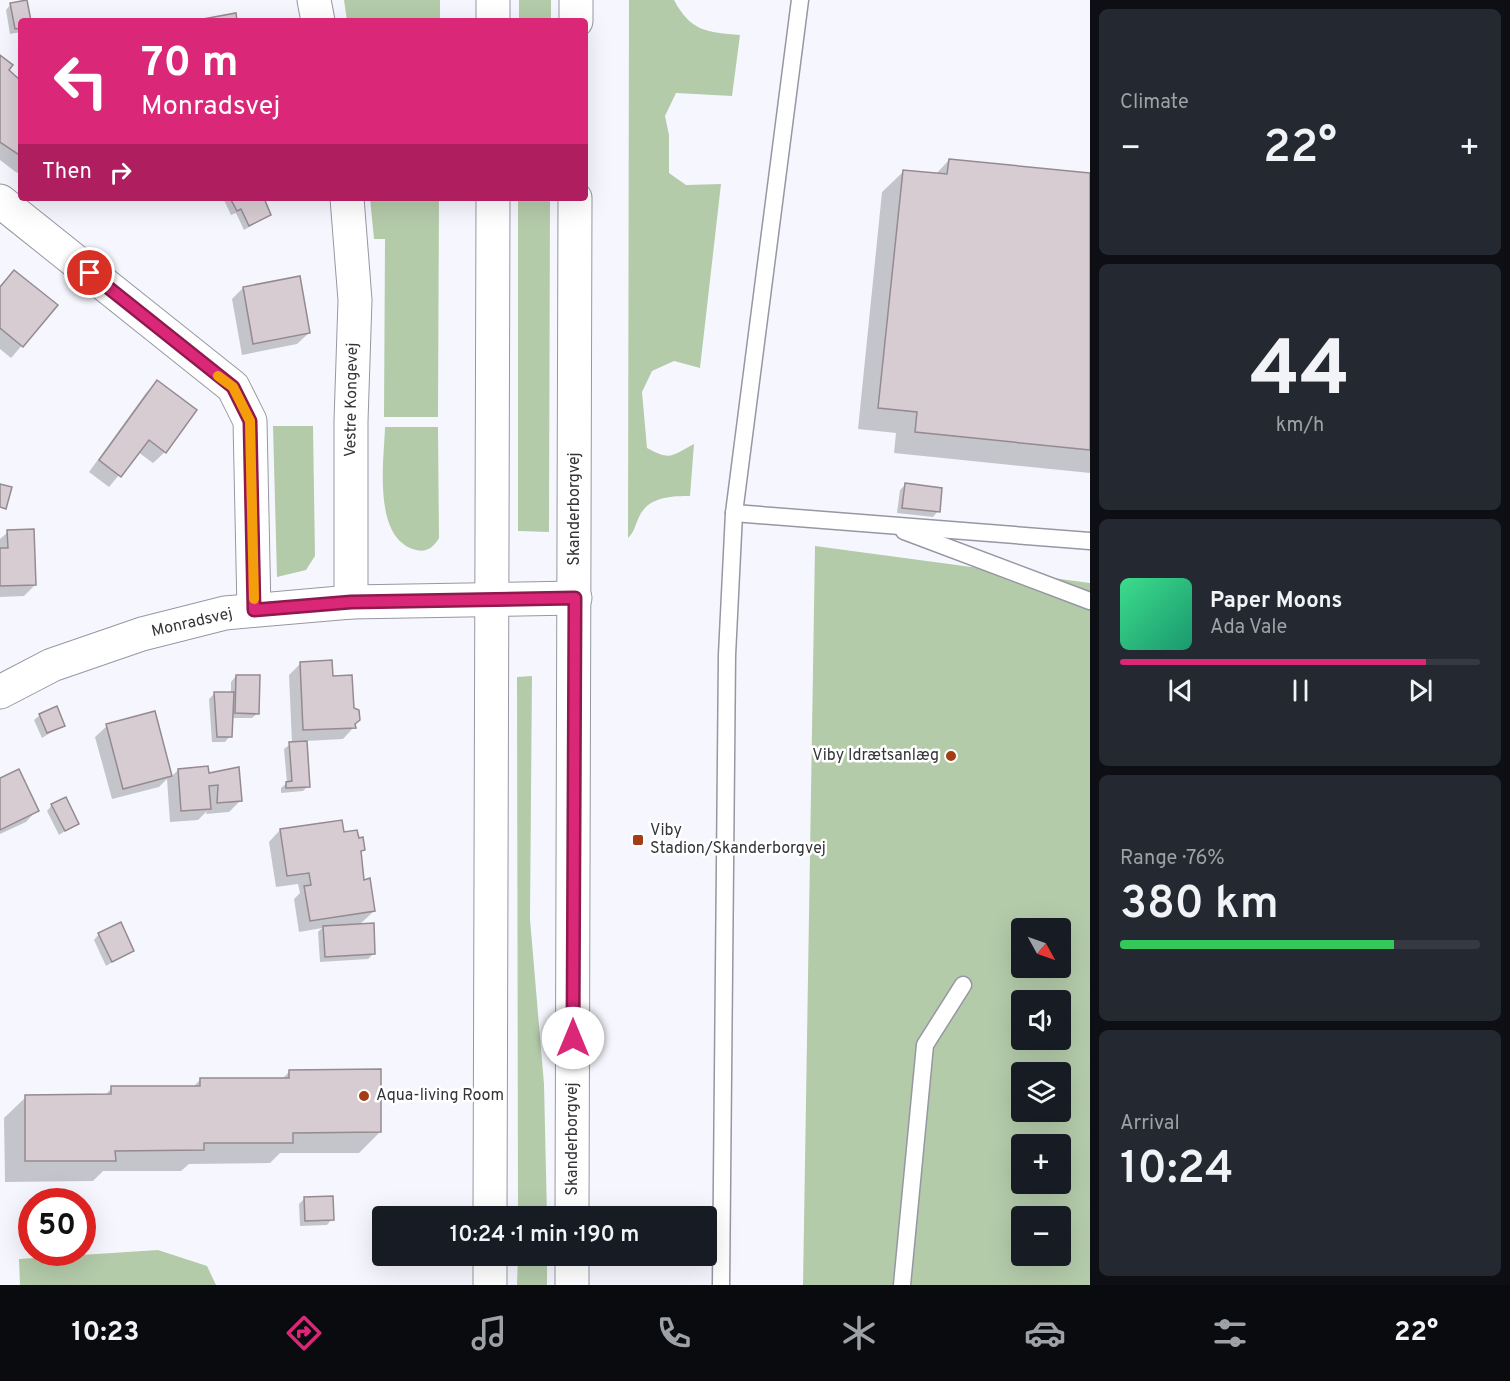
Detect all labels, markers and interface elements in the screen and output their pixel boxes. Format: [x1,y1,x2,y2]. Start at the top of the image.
text: 70 m [141,38,239,91]
icon: left [42,42,120,120]
text: Monradsvej [141,90,280,124]
text: Climate [1120,90,1189,116]
text: 22° [1263,121,1337,178]
text: − [1120,129,1141,171]
text: + [1459,129,1480,171]
icon: right [104,156,137,189]
text: Then [42,159,92,186]
pin [64,247,115,298]
icon: arrive [73,256,106,289]
text: 44 [1250,324,1350,423]
street label: Vestre Kongevej [341,343,363,457]
text: km/h [1276,413,1324,439]
street label: Skanderborgvej [565,452,585,566]
text: Paper Moons [1210,588,1342,615]
street label: Monradsvej [150,604,234,642]
text: Ada Vale [1210,615,1287,641]
icon: previous [1164,674,1197,707]
icon: pause [1284,674,1317,707]
icon: next [1404,674,1437,707]
place label: Viby Idrætsanlæg [812,746,939,766]
marker: Viby Idrætsanlæg [944,749,958,763]
place label: Viby Stadion/Skanderborgvej [650,821,826,859]
marker: Viby Stadion/Skanderborgvej [631,833,645,847]
text: Range · 76% [1120,846,1225,872]
text: 380 km [1120,877,1279,934]
north arrow [1011,918,1071,978]
map controls [1011,918,1071,1266]
button: sound [1011,990,1071,1050]
position arrow [541,1006,605,1070]
button: layers [1011,1062,1071,1122]
street label: Skanderborgvej [563,1082,583,1196]
place label: Aqua-living Room [376,1086,504,1106]
marker: Aqua-living Room [357,1089,371,1103]
text: Arrival [1120,1111,1180,1137]
button: + [1011,1134,1071,1194]
text: 10:24 [1120,1142,1234,1199]
speed limit sign: 50 [18,1188,96,1266]
button: − [1011,1206,1071,1266]
text: 10:24 · 1 min · 190 m [450,1222,639,1249]
icon: directions [283,1312,325,1354]
icon: music [468,1312,510,1354]
icon: phone [653,1312,695,1354]
icon: climate [838,1312,880,1354]
icon: car [1024,1312,1066,1354]
icon: filters [1209,1312,1251,1354]
text: 10:23 [72,1316,139,1350]
text: 22° [1394,1316,1438,1350]

